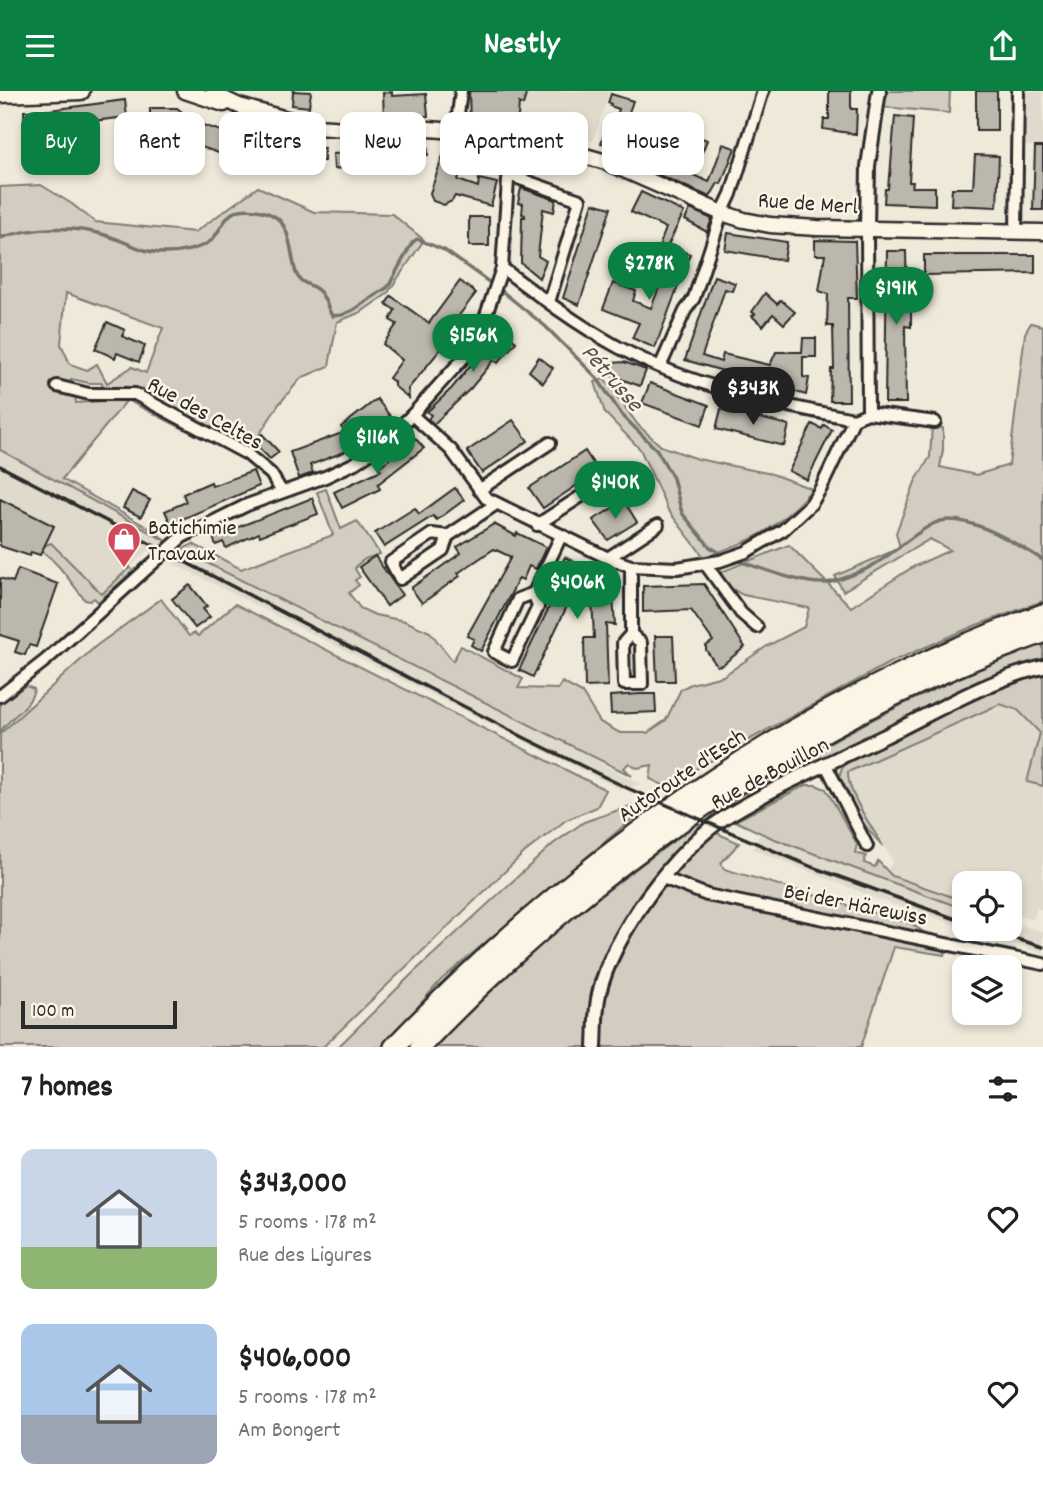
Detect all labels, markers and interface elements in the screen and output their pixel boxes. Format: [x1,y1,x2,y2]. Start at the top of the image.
text: Nestly [484,23,559,69]
icon: menu [21,27,59,65]
icon: share [984,27,1022,65]
chip: Buy [21,112,100,175]
chip: Rent [114,112,205,175]
chip: Filters [219,112,326,175]
chip: New [340,112,426,175]
chip: Apartment [440,112,588,175]
chip: House [602,112,704,175]
street label: Rue de Merl [757,186,859,225]
pin: $278K [600,243,698,302]
text: $278K [624,248,674,281]
pin: $191K [847,267,945,327]
text: $191K [875,273,917,306]
pin: $156K [424,315,522,374]
text: $156K [448,320,498,353]
water label: Pétrusse [572,338,651,421]
pin: $343K [704,367,802,427]
street label: Rue des Celtes [140,370,268,460]
text: $343K [727,373,779,406]
pin: $116K [328,417,426,476]
text: $116K [355,422,399,455]
pin: $140K [566,461,664,521]
text: $140K [590,467,640,500]
place label: Batichimie Travaux [148,513,237,572]
shop icon: Batichimie Travaux [105,520,143,569]
pin: $406K [528,561,626,621]
text: $406K [549,567,605,600]
street label: Autoroute d'Esch [612,722,754,832]
street label: Rue de Bouillon [706,730,836,820]
map controls [952,871,1022,1025]
button: locate [952,871,1022,941]
street label: Bei der Härewiss [781,876,930,937]
button: layers [952,955,1022,1025]
scale bar [21,998,177,1030]
text: 100 m [32,999,74,1026]
text: 7 homes [21,1068,113,1111]
icon: filters [984,1070,1022,1108]
text: $343,000 [238,1164,347,1207]
icon: home [77,1177,161,1261]
icon: heart [984,1200,1022,1238]
text: 5 rooms · 178 m² [238,1207,377,1240]
text: Rue des Ligures [238,1240,372,1273]
text: $406,000 [238,1339,351,1382]
icon: home [77,1352,161,1436]
icon: heart [984,1375,1022,1413]
text: 5 rooms · 178 m² [238,1382,377,1415]
text: Am Bongert [238,1415,341,1448]

